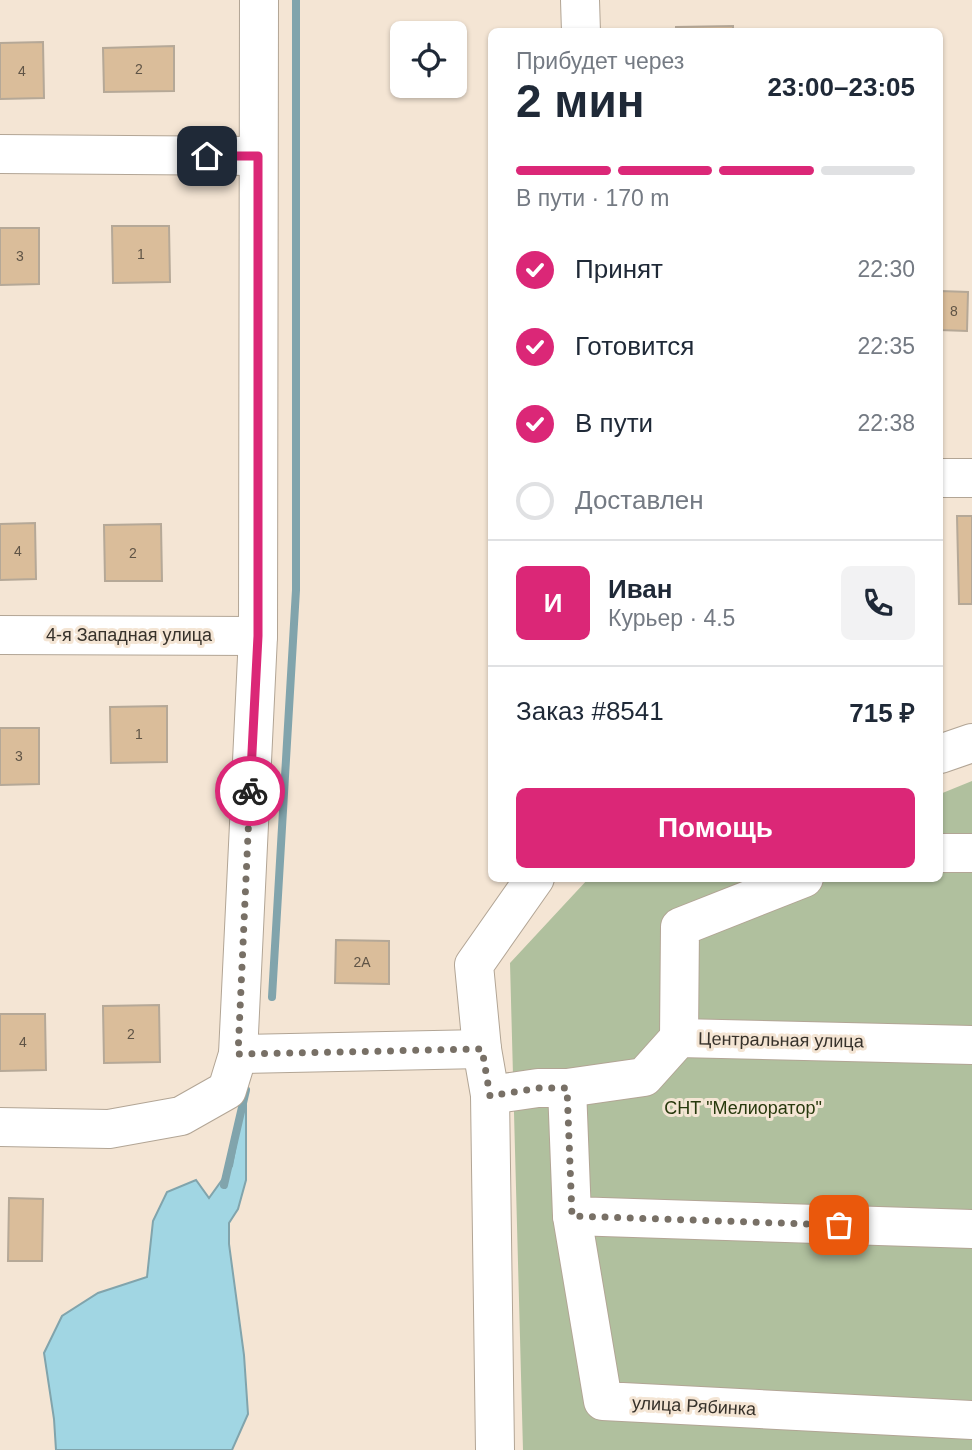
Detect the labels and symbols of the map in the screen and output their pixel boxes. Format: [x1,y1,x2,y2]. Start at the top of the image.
house number: 2 [135,61,143,77]
house number: 4 [18,63,26,79]
pin [177,126,237,186]
house number: 1 [137,246,145,262]
house number: 3 [16,248,24,264]
house number: 8 [950,303,958,319]
house number: 4 [14,543,22,559]
house number: 2 [129,545,137,561]
street label: 4-я Западная улица [46,625,213,645]
house number: 1 [135,726,143,742]
house number: 3 [15,748,23,764]
courier [215,756,285,826]
house number: 2А [353,954,371,970]
house number: 2 [127,1026,135,1042]
street label: Центральная улица [698,1029,865,1051]
house number: 4 [19,1034,27,1050]
park label: СНТ "Мелиоратор" [664,1098,822,1118]
pin [809,1195,869,1255]
street label: улица Рябинка [631,1393,758,1419]

